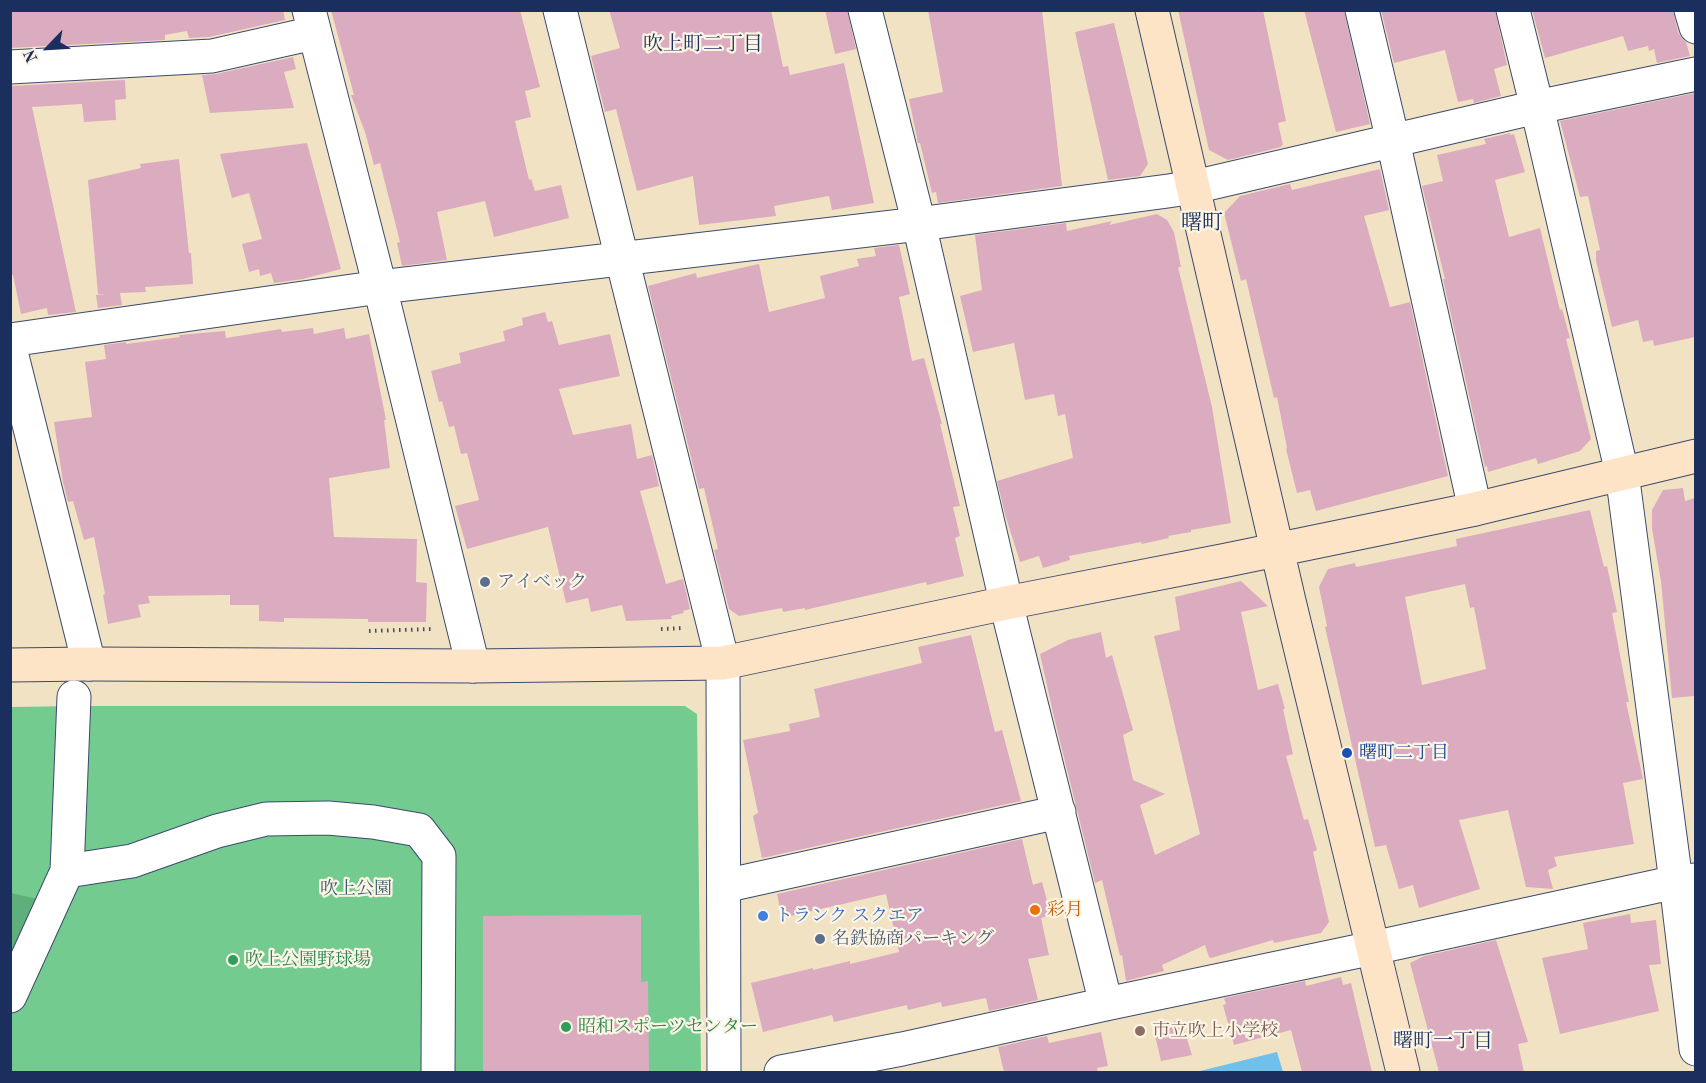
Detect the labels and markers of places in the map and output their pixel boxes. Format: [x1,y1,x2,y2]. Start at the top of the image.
place label: アイベック [497,571,587,593]
marker: アイベック [478,575,492,589]
place label: 曙町二丁目 [1359,742,1449,764]
marker: 曙町二丁目 [1340,746,1354,760]
place label: 彩月 [1047,899,1083,921]
marker: 彩月 [1028,903,1042,917]
place label: トランク スクエア [775,905,924,927]
marker: トランク スクエア [756,909,770,923]
place label: 名鉄協商パーキング [832,928,994,950]
marker: 名鉄協商パーキング [813,932,827,946]
place label: 吹上公園野球場 [245,949,371,971]
marker: 吹上公園野球場 [226,953,240,967]
place label: 昭和スポーツセンター [578,1016,758,1038]
marker: 昭和スポーツセンター [559,1020,573,1034]
place label: 市立吹上小学校 [1152,1020,1278,1042]
marker: 市立吹上小学校 [1133,1024,1147,1038]

